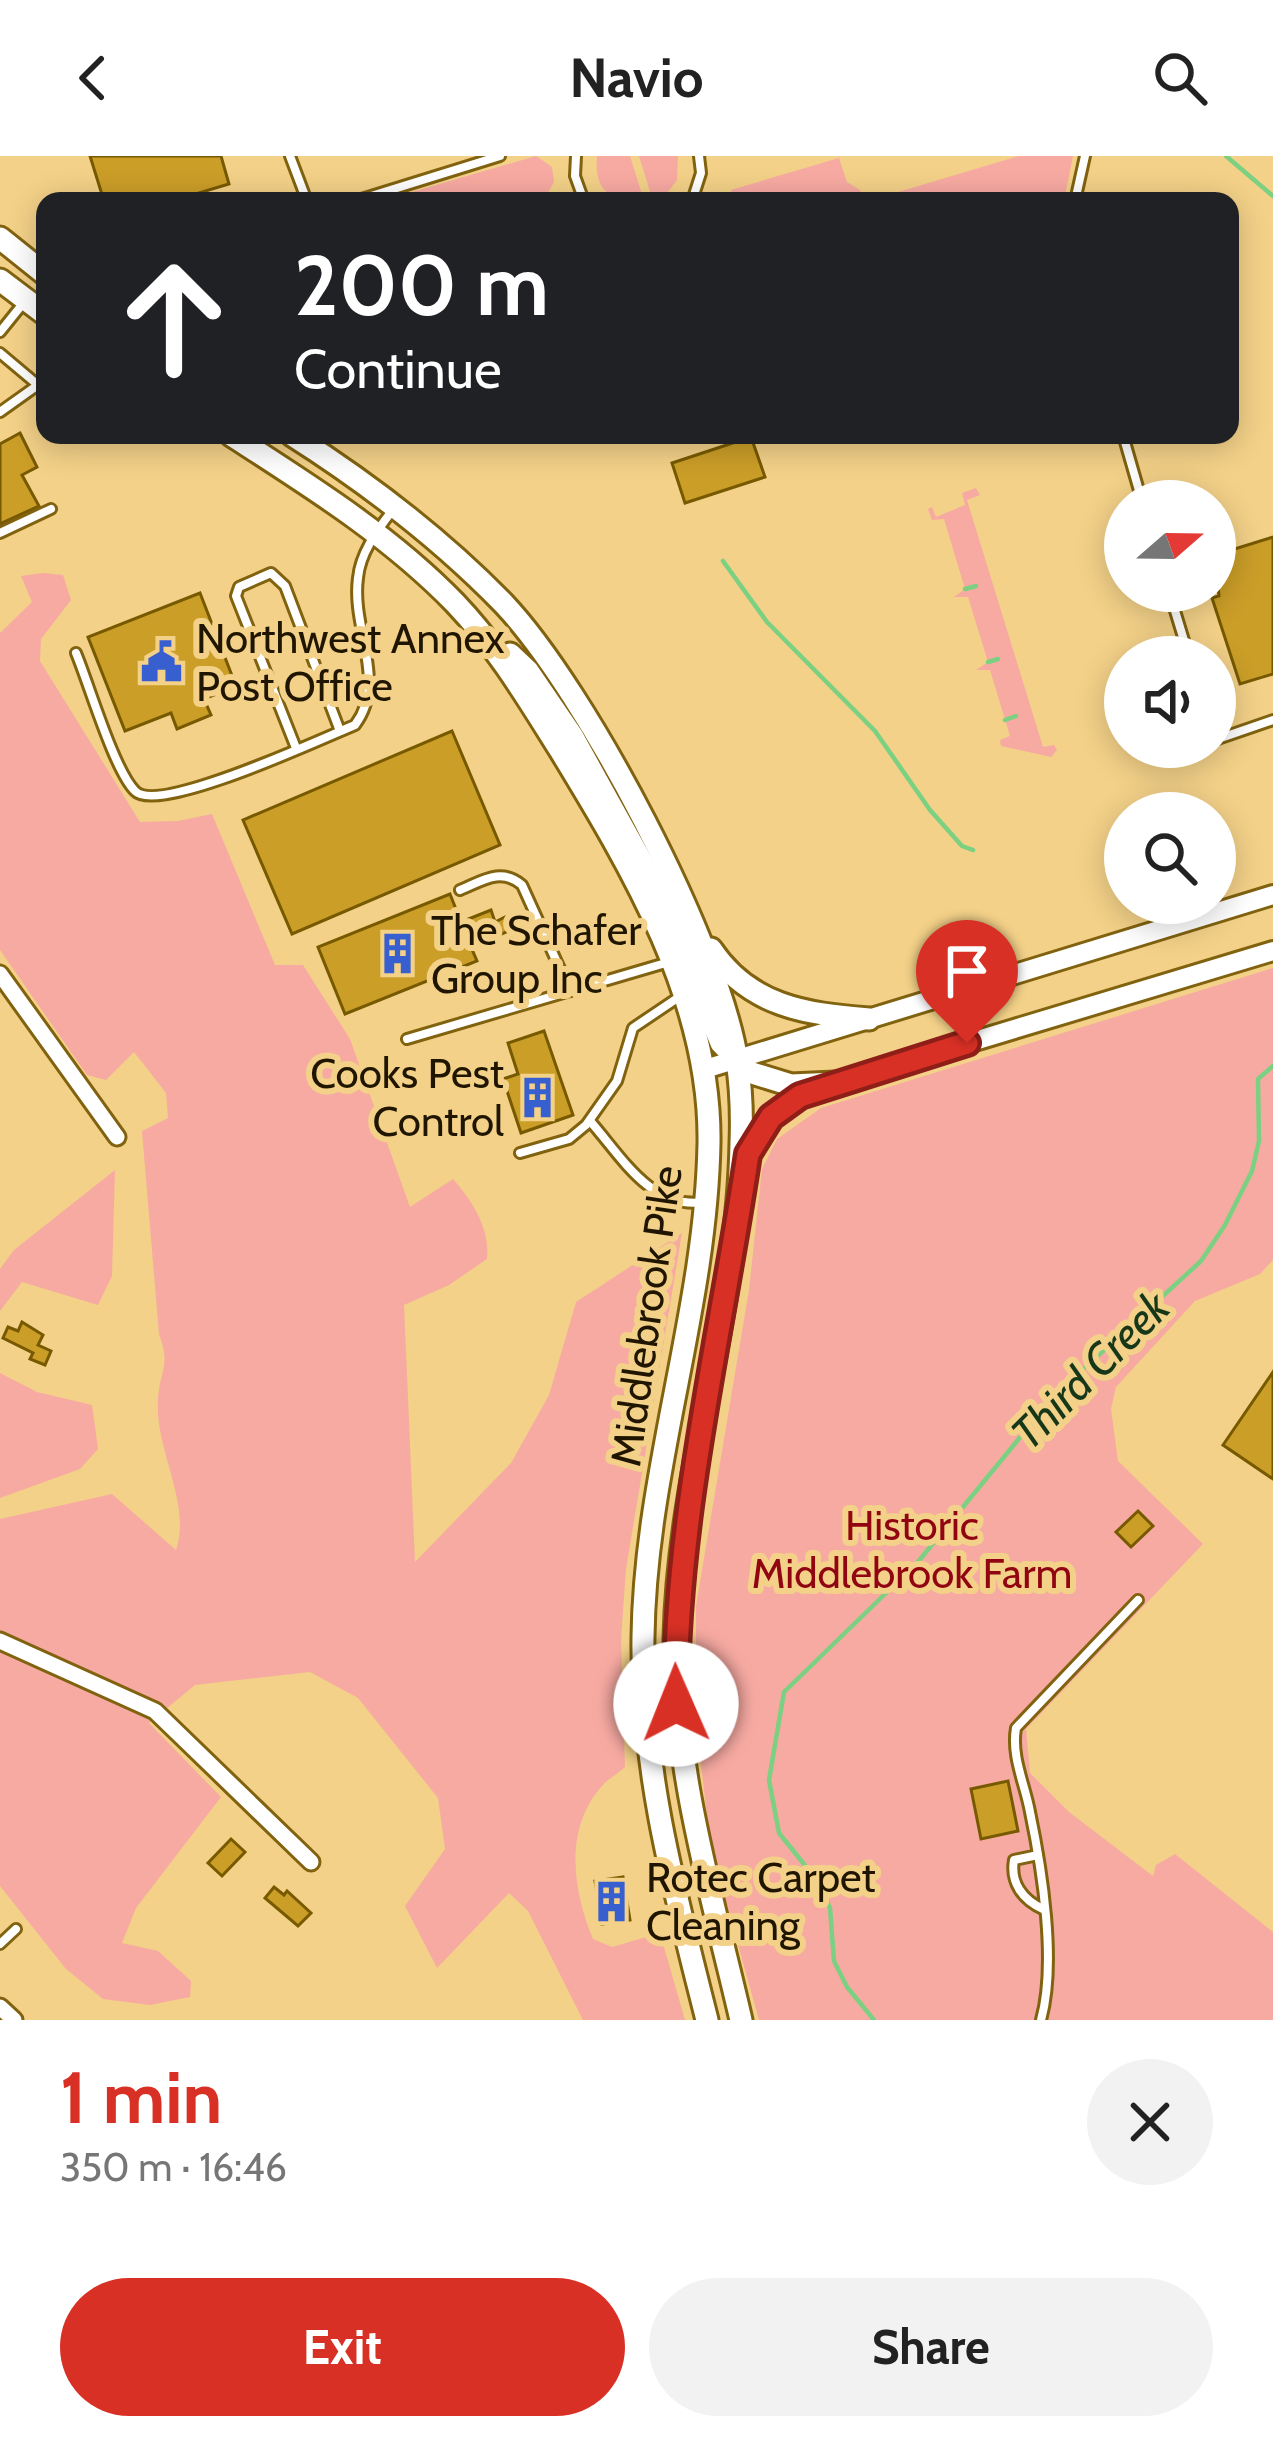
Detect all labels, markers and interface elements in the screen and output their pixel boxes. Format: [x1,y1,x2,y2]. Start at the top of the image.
icon: back [60,45,126,111]
text: Navio [569,45,704,111]
icon: search [1147,45,1213,111]
text: 200 m [294,234,549,336]
icon: ahead [96,240,252,396]
text: Continue [294,336,502,402]
north arrow [1104,480,1236,612]
map controls [1104,480,1236,924]
place label: Northwest Annex Post Office [196,612,505,712]
button: sound [1104,636,1236,768]
public building icon: Northwest Annex Post Office [139,639,185,685]
button: search [1104,792,1236,924]
place label: The Schafer Group Inc [431,904,642,1004]
pin [916,920,1018,1043]
building icon: The Schafer Group Inc [374,931,420,977]
icon: arrive [934,938,1000,1004]
place label: Cooks Pest Control [310,1047,504,1147]
building icon: Cooks Pest Control [515,1074,561,1120]
street label: Middlebrook Pike [599,1162,693,1470]
water label: Third Creek [1000,1279,1181,1460]
park label: Historic Middlebrook Farm [752,1499,1072,1599]
position arrow [613,1641,739,1767]
place label: Rotec Carpet Cleaning [646,1851,876,1951]
building icon: Rotec Carpet Cleaning [589,1878,635,1924]
text: 1 min [60,2054,222,2141]
button: close [1087,2059,1213,2185]
text: 350 m · 16:46 [60,2143,287,2191]
button: Exit [60,2278,625,2416]
button: Share [649,2278,1213,2416]

